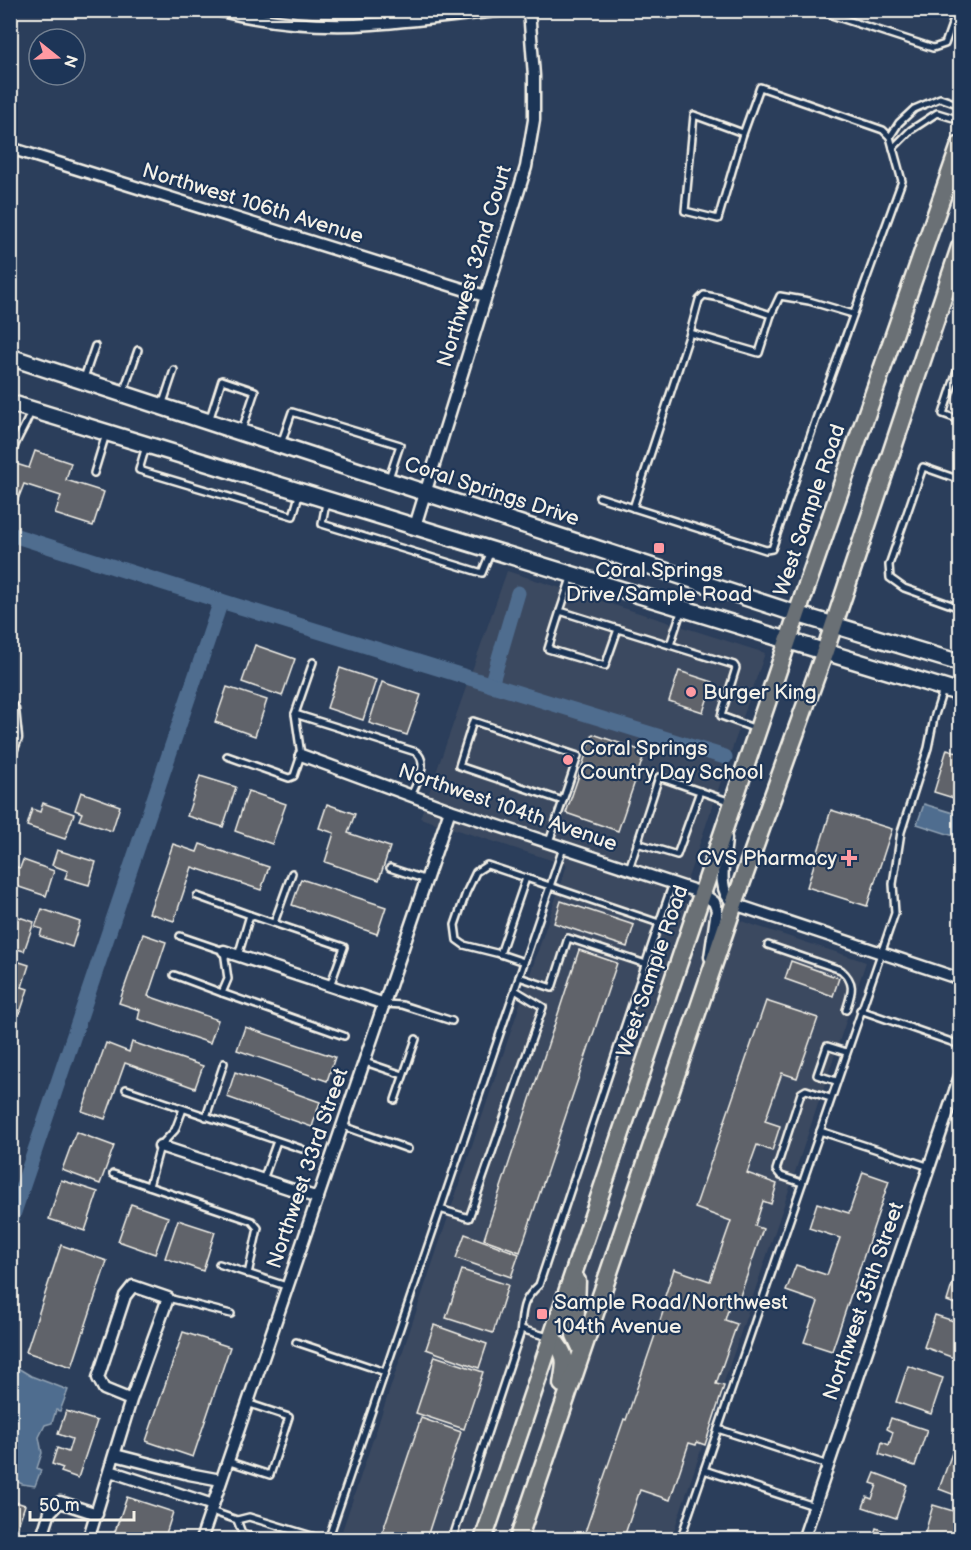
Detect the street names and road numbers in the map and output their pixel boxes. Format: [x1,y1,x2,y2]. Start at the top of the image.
street label: Northwest 106th Avenue [139,158,366,249]
street label: Northwest 32nd Court [432,162,517,370]
street label: West Sample Road [768,421,851,599]
street label: Coral Springs Drive [401,451,583,532]
street label: Northwest 104th Avenue [395,758,621,857]
street label: West Sample Road [611,882,694,1060]
street label: Northwest 33rd Street [261,1064,354,1272]
street label: Northwest 35th Street [818,1198,909,1404]

